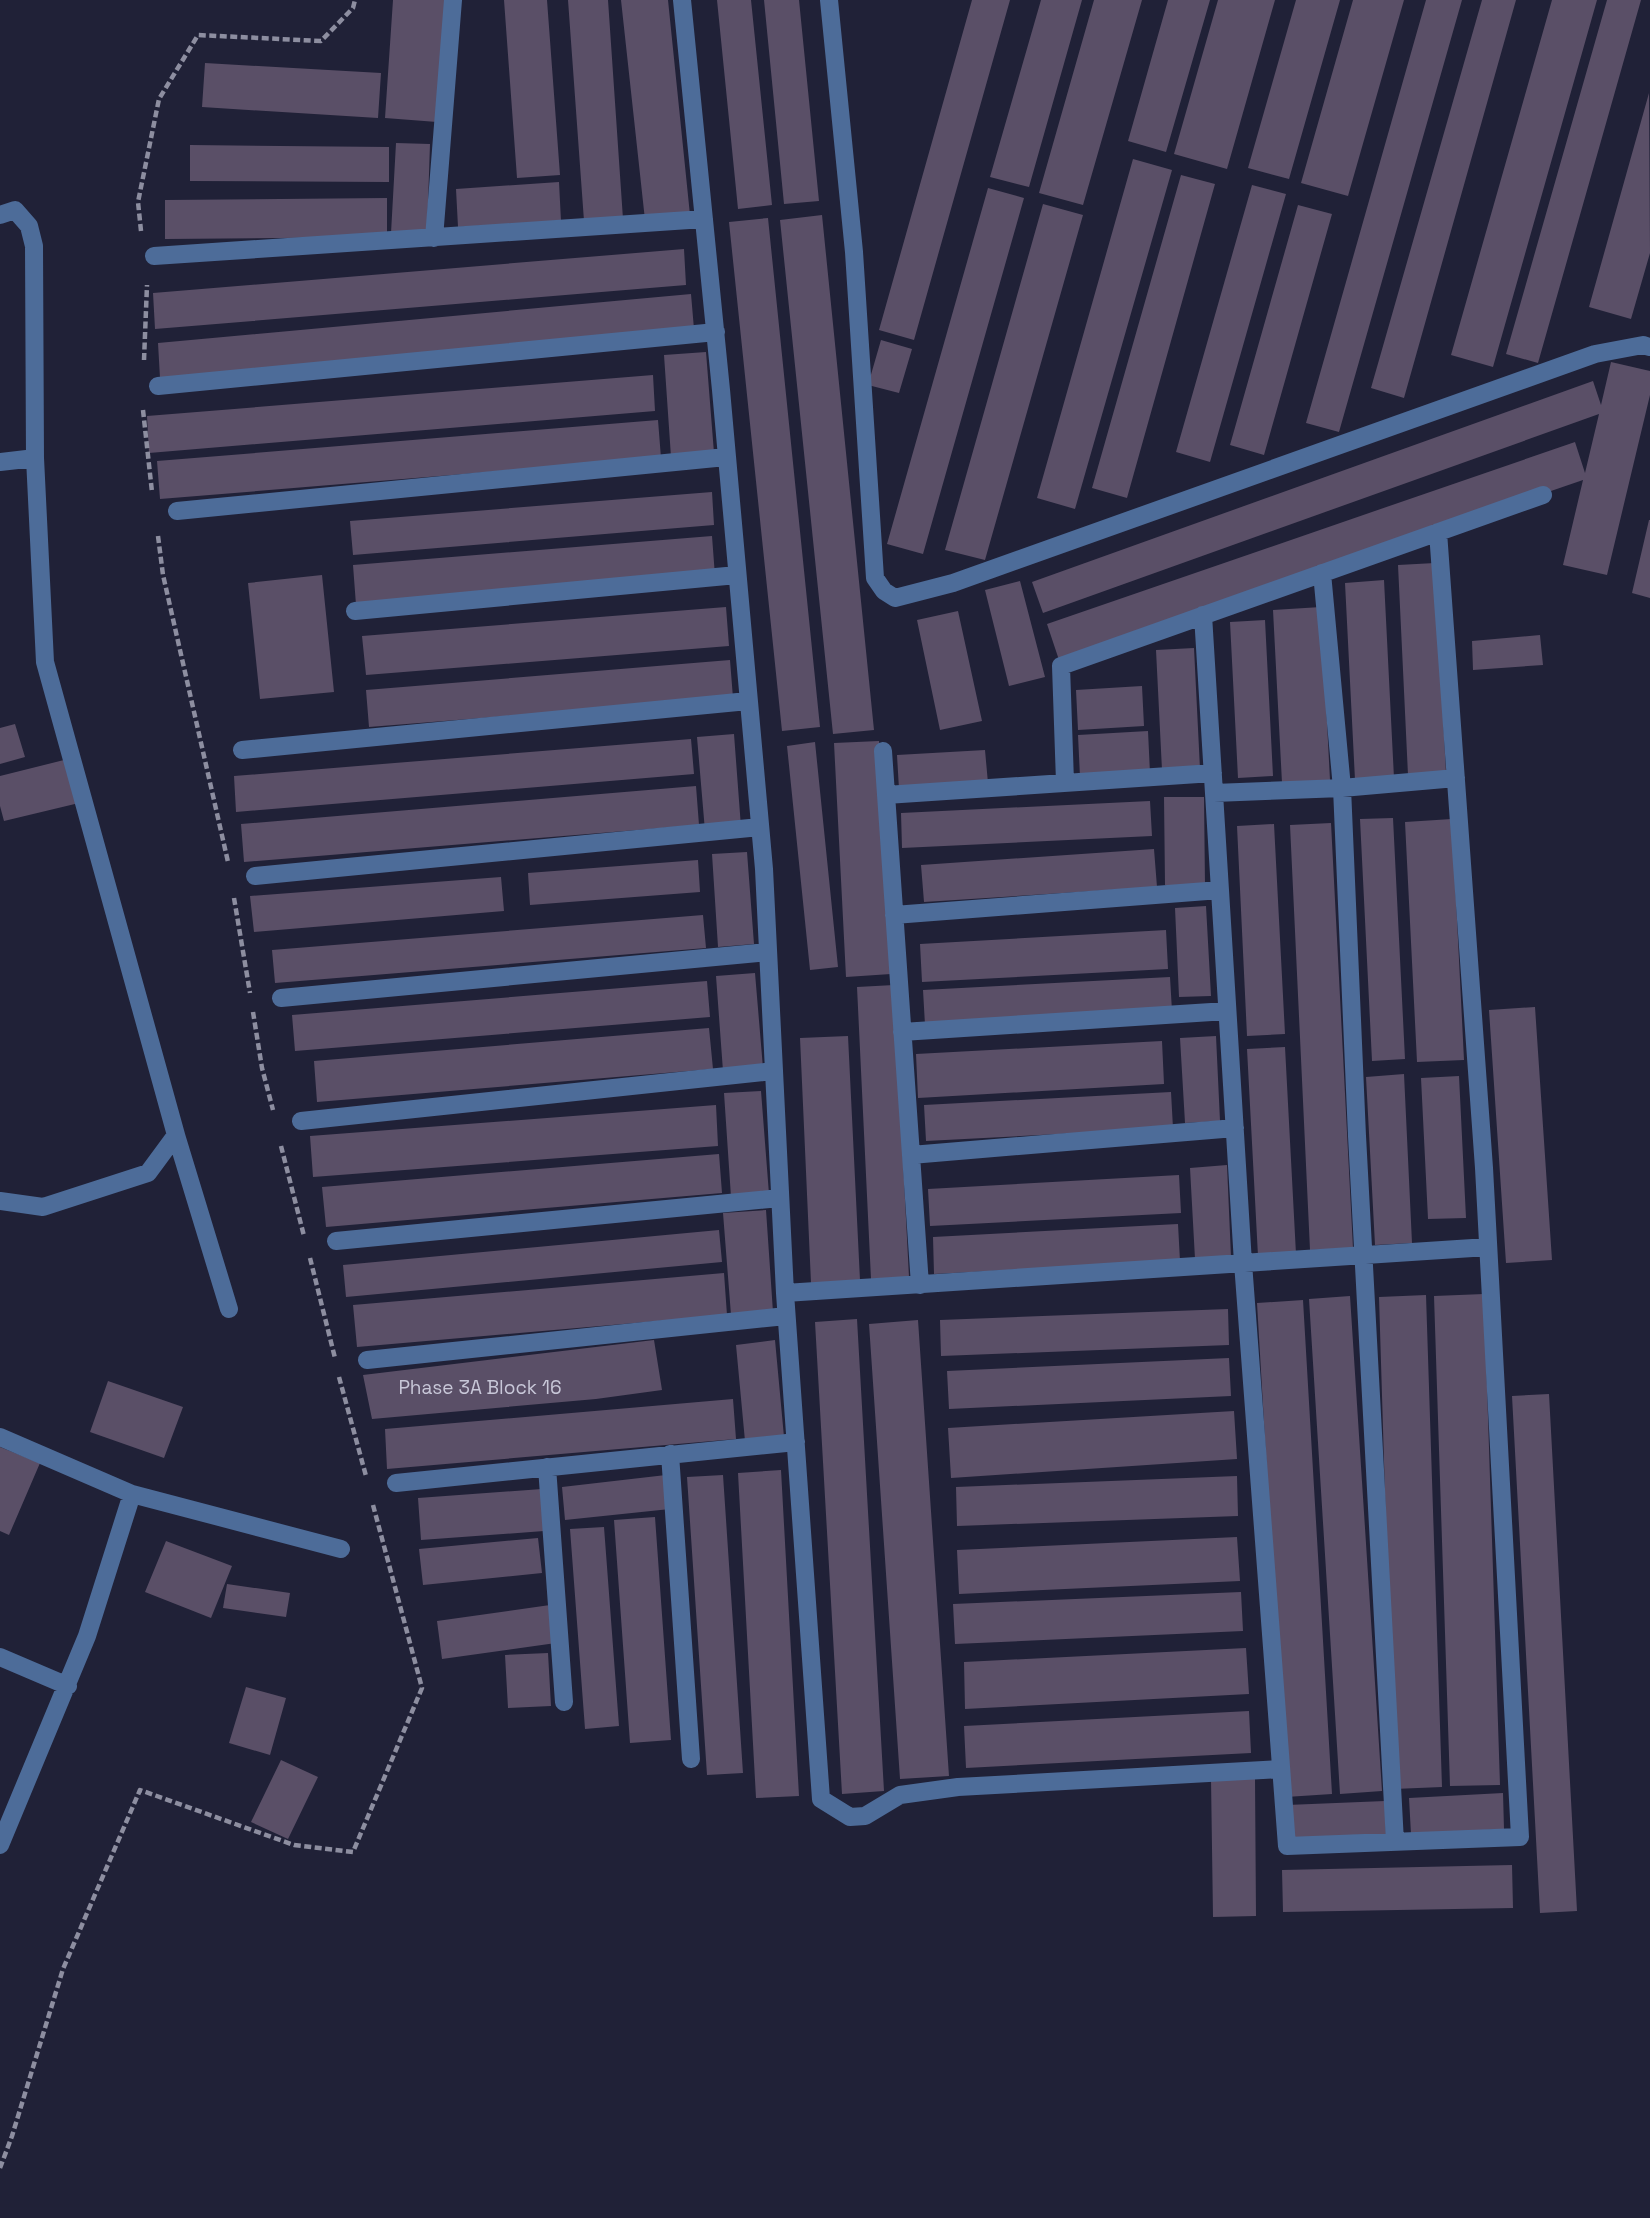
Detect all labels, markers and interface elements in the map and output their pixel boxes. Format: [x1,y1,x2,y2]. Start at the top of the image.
house number: Phase 3A Block 16 [398,1375,562,1400]

